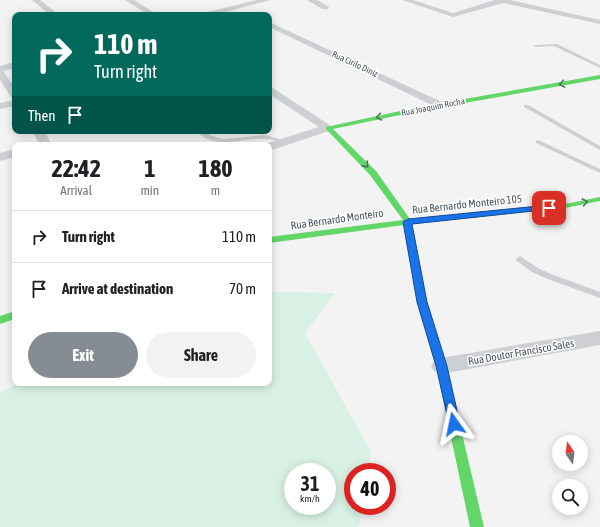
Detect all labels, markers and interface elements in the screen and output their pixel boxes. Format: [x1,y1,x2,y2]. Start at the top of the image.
icon: right [28,28,80,80]
text: 110 m [94,28,157,60]
street label: Rua Cirilo Diniz [330,49,380,79]
text: Turn right [94,61,157,82]
one-way arrow [558,79,565,87]
street label: Rua Joaquim Rocha [400,96,466,118]
icon: arrive [64,104,86,126]
text: Then [28,107,56,124]
one-way arrow [376,113,382,121]
text: 22:42 [52,155,101,182]
text: 1 [144,155,155,182]
text: 180 [199,155,232,182]
one-way arrow [361,160,368,168]
text: Arrival [60,183,92,198]
text: min [140,183,159,198]
text: m [211,183,220,198]
pin [532,191,566,225]
street label: Rua Bernardo Monteiro 105 [411,192,523,216]
icon: arrive [538,197,560,219]
one-way arrow [582,198,589,207]
street label: Rua Bernardo Monteiro [290,207,384,231]
icon: right [28,226,50,248]
text: Turn right [62,228,115,245]
text: 110 m [222,228,256,245]
icon: arrive [28,278,50,300]
text: Arrive at destination [62,280,173,297]
text: 70 m [229,280,256,297]
button: Exit [28,332,138,378]
button: Share [146,332,256,378]
street label: Rua Doutor Francisco Sales [467,337,575,367]
position arrow [433,403,475,445]
north arrow [552,435,588,471]
map controls [552,435,588,515]
speed limit sign: 40 [344,463,396,515]
text: 31 [301,472,319,495]
button: search [552,479,588,515]
text: km/h [300,493,320,504]

